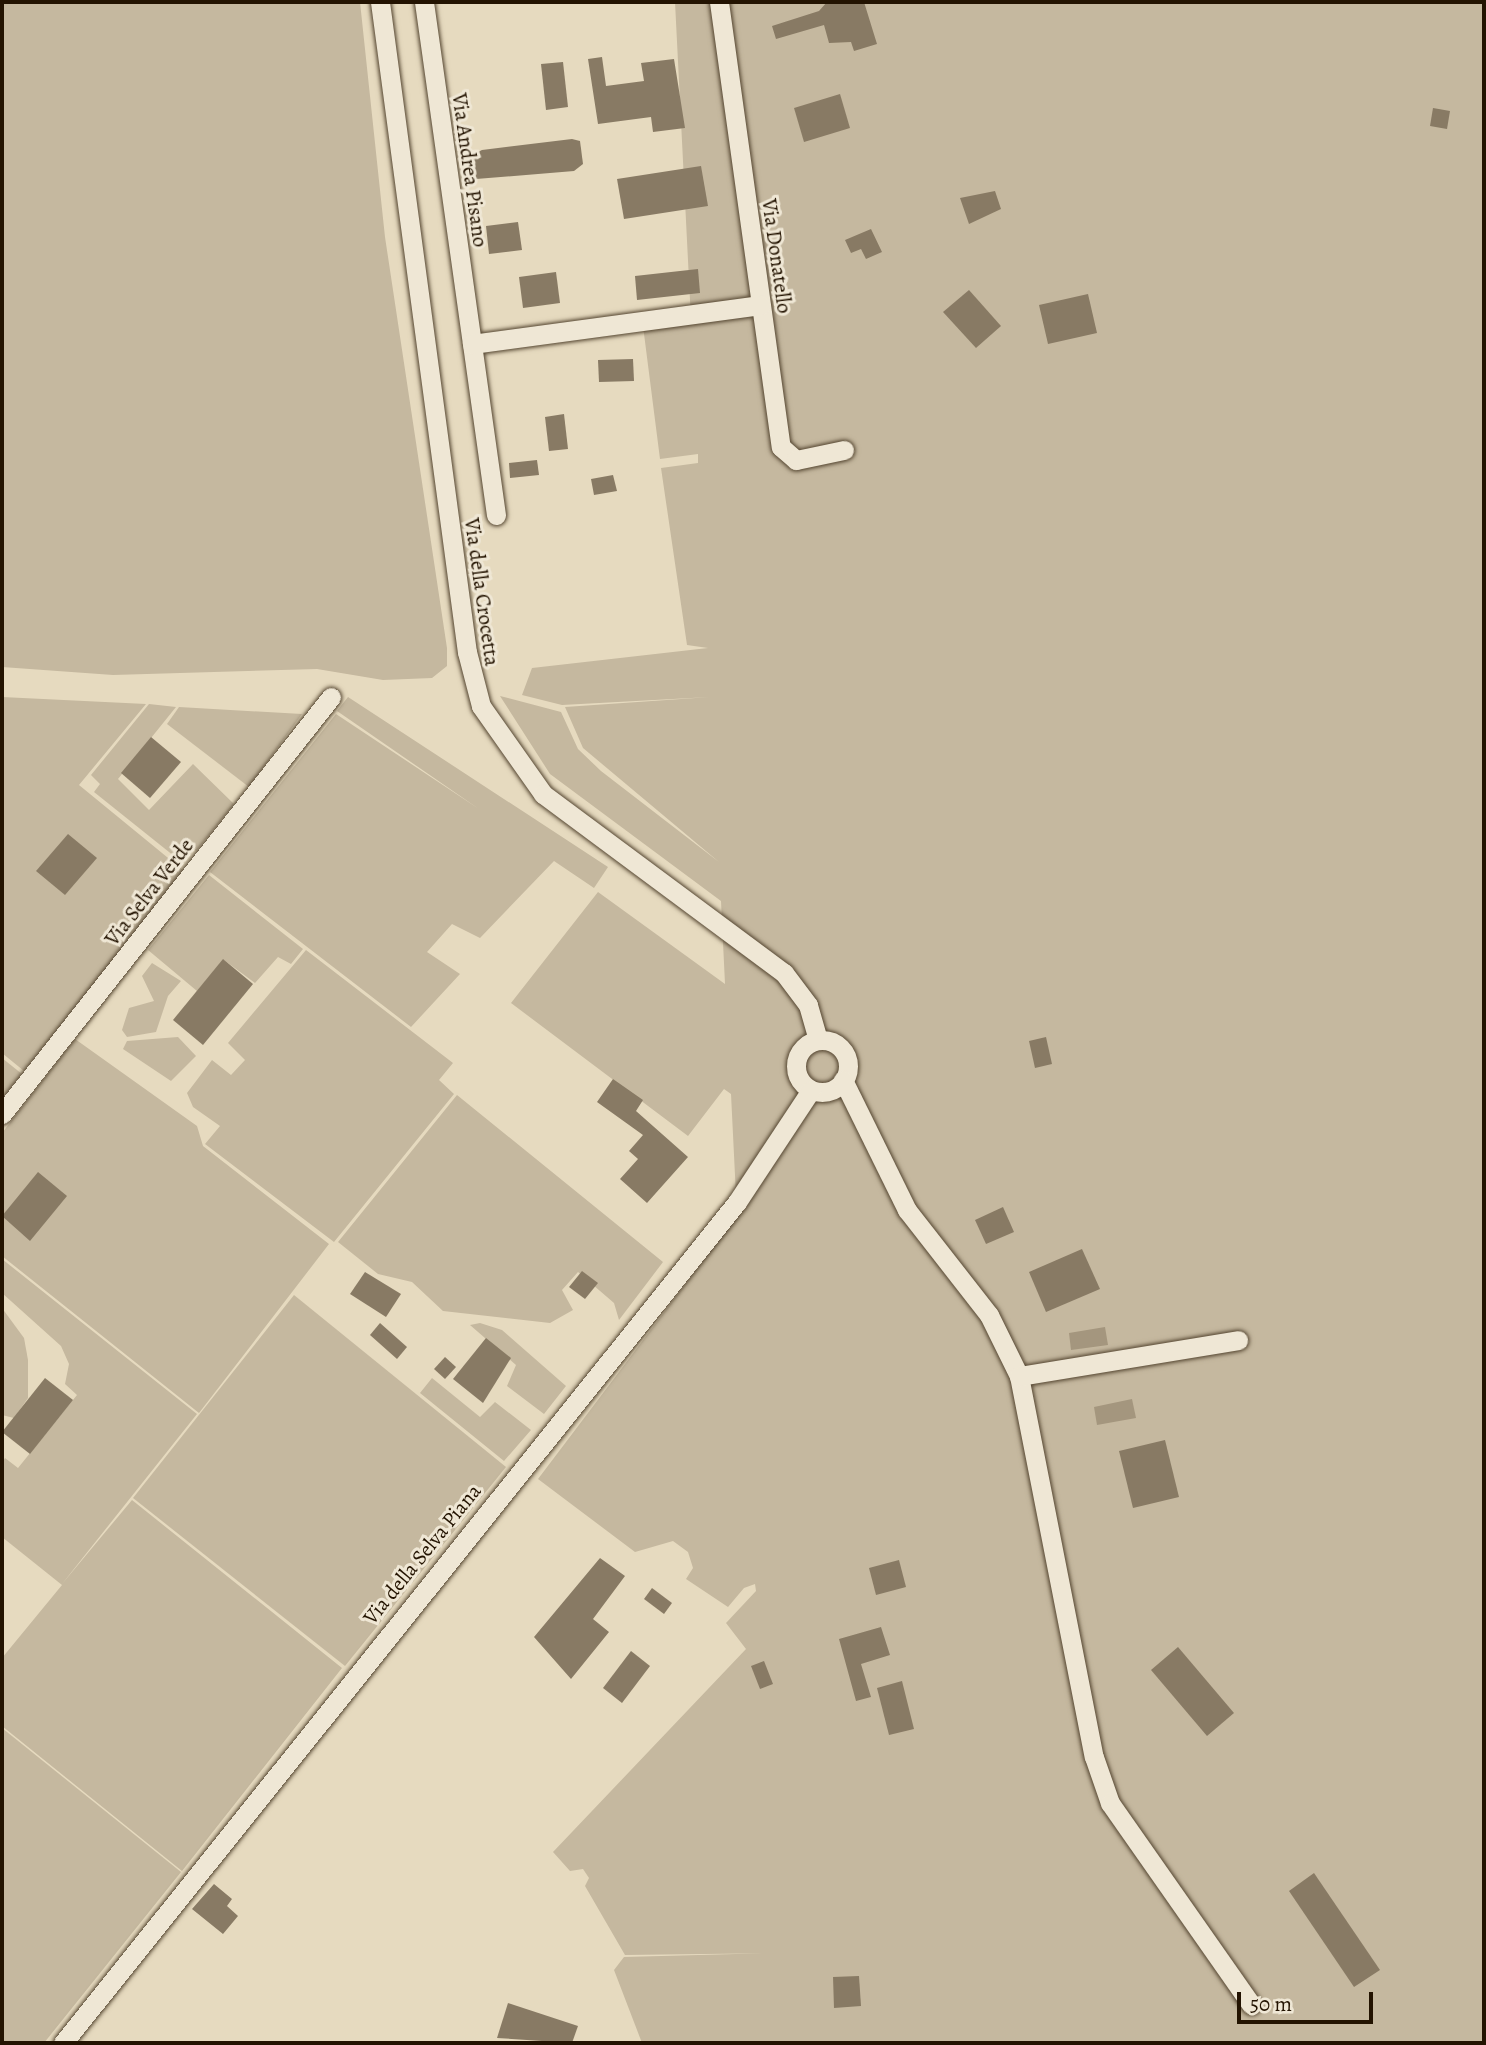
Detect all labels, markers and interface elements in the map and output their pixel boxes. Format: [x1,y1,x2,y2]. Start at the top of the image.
street label: Via Andrea Pisano [447,91,493,249]
street label: Via Donatello [756,197,798,315]
street label: Via della Crocetta [459,516,505,668]
street label: Via Selva Verde [99,833,199,951]
street label: Via della Selva Piana [358,1479,486,1629]
scale bar [1241,1979,1378,2023]
text: 50 m [1250,1990,1292,2018]

